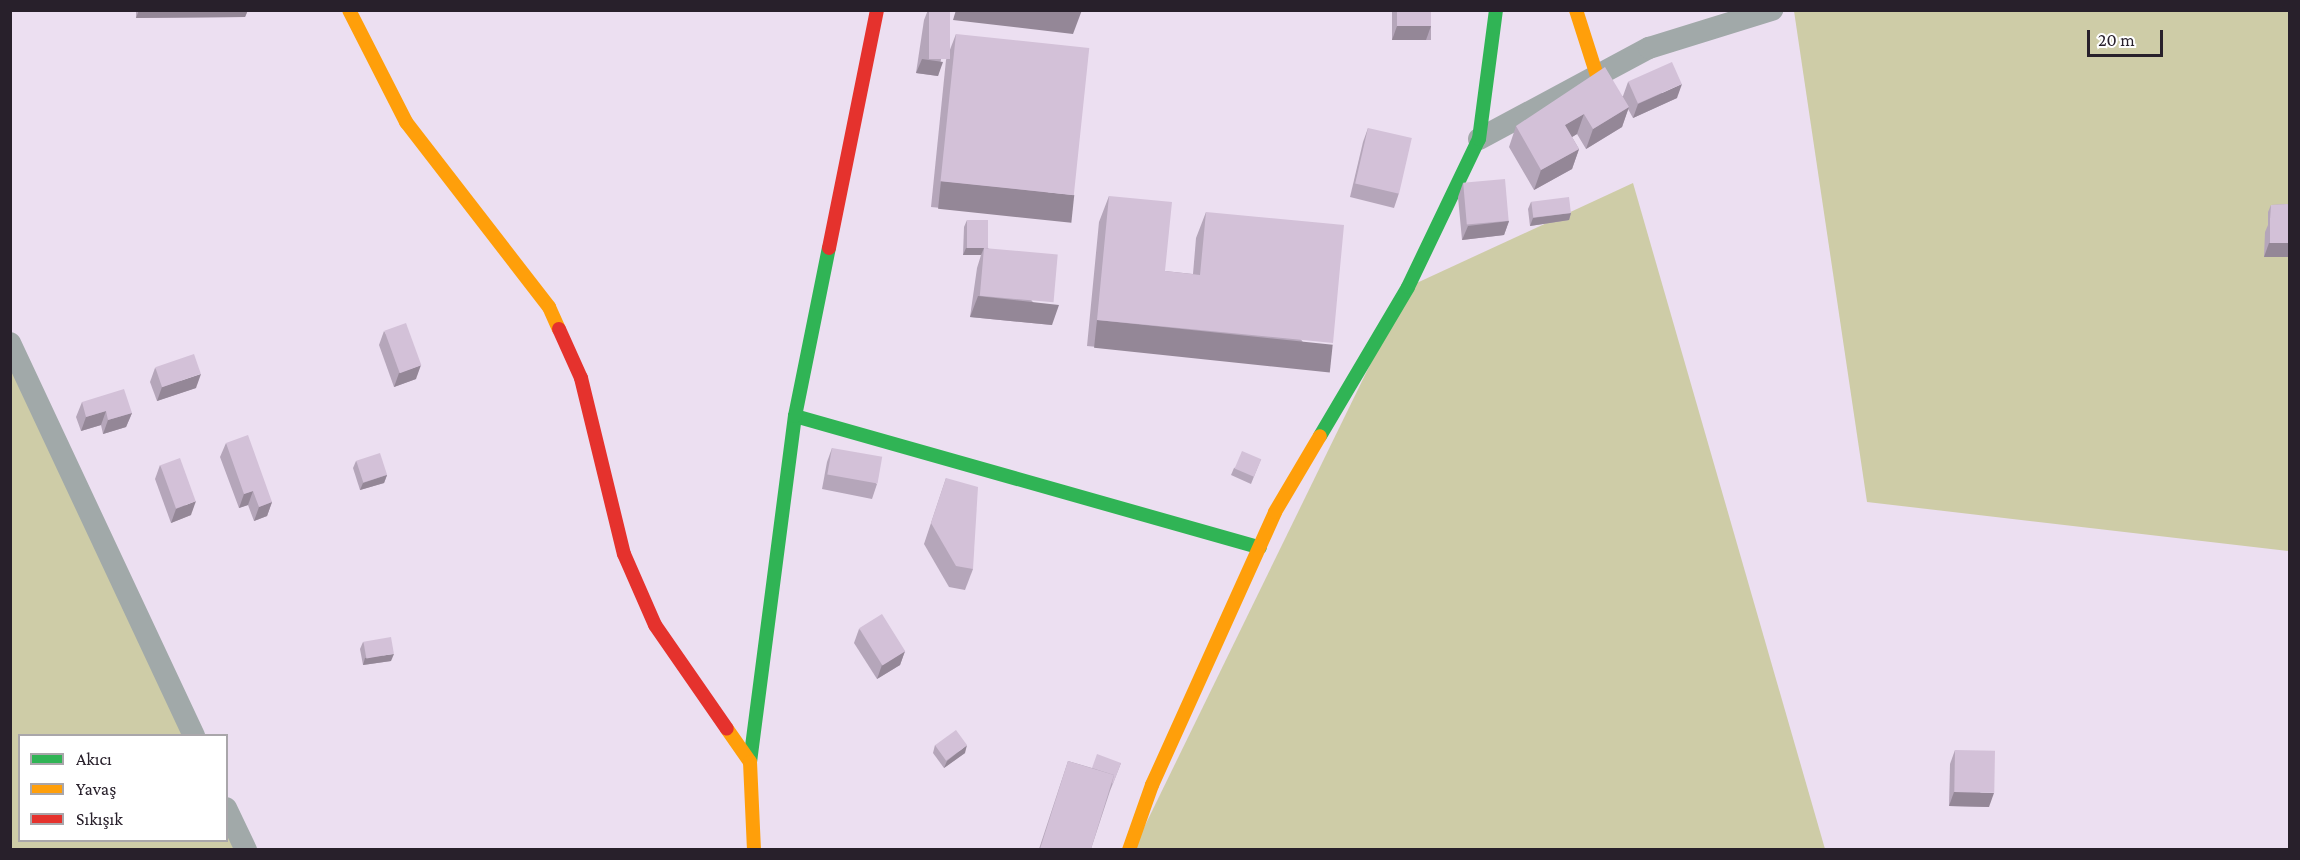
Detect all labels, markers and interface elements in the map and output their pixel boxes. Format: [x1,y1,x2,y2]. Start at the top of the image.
scale bar [2090,18,2166,56]
text: 20 m [2098,30,2135,50]
legend [18,734,228,842]
text: Akıcı [76,749,112,769]
text: Yavaş [76,779,116,799]
text: Sıkışık [76,809,123,829]

